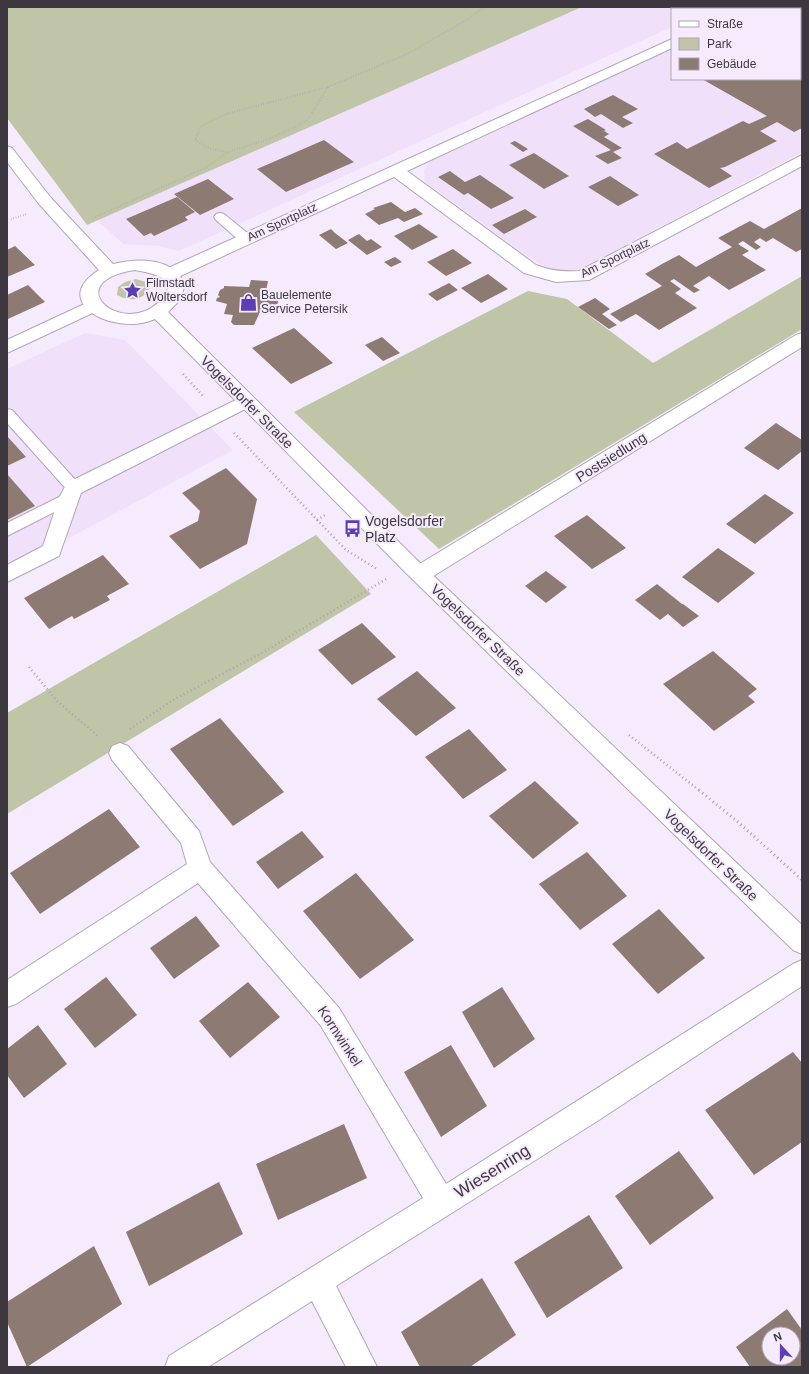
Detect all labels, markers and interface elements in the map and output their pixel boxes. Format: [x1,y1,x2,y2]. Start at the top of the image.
legend [671,8,801,80]
text: Straße [707,17,743,31]
text: Park [707,37,733,51]
text: Gebäude [707,57,757,71]
street label: Am Sportplatz [245,200,319,244]
street label: Am Sportplatz [578,235,652,281]
place label: Filmstadt Woltersdorf [146,276,208,304]
place icon: Filmstadt Woltersdorf [123,280,143,300]
place label: Bauelemente Service Petersik [261,288,349,316]
shop icon: Bauelemente Service Petersik [238,292,258,312]
street label: Vogelsdorfer Straße [197,352,297,452]
street label: Postsiedlung [573,429,649,485]
place label: Vogelsdorfer Platz [365,513,444,545]
bus stop icon: Vogelsdorfer Platz [342,519,362,539]
street label: Vogelsdorfer Straße [428,581,528,679]
street label: Vogelsdorfer Straße [661,806,761,904]
street label: Kornwinkel [315,1003,365,1069]
street label: Wiesenring [451,1141,533,1202]
north arrow [761,1326,801,1366]
text: N [772,1330,783,1344]

